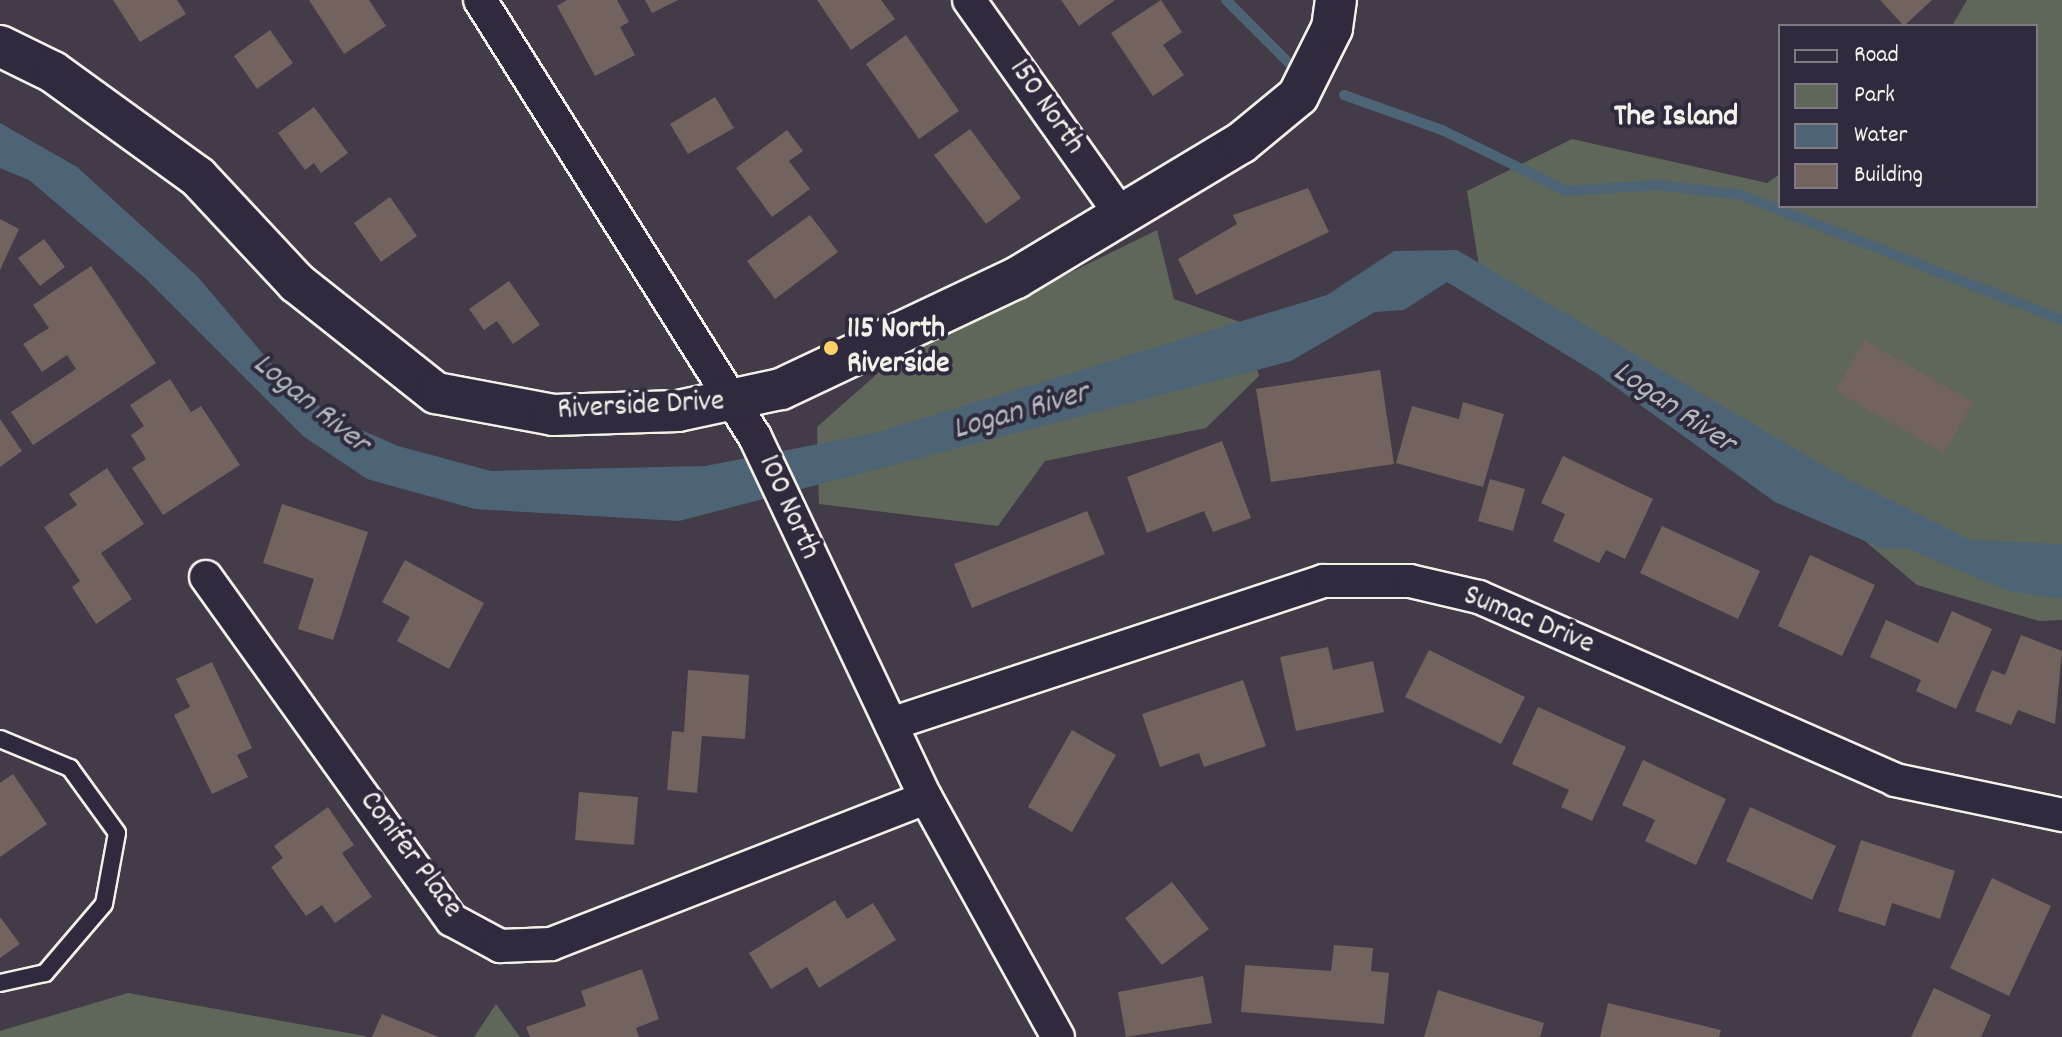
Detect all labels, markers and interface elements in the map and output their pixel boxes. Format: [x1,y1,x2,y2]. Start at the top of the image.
legend [1778,24,2038,208]
text: Road [1854,39,1899,73]
street label: 150 North [999,54,1091,162]
text: Park [1854,79,1895,113]
district label: The Island [1614,99,1738,137]
text: Water [1854,119,1907,153]
text: Building [1854,159,1923,193]
place label: 115 North Riverside [847,313,949,384]
marker: 115 North Riverside [822,339,840,357]
water label: Logan River [244,346,376,464]
water label: Logan River [1605,354,1741,464]
water label: Logan River [949,375,1093,451]
street label: Riverside Drive [557,386,725,430]
street label: 100 North [748,450,826,566]
street label: Sumac Drive [1457,580,1599,664]
street label: Conifer Place [350,786,468,926]

